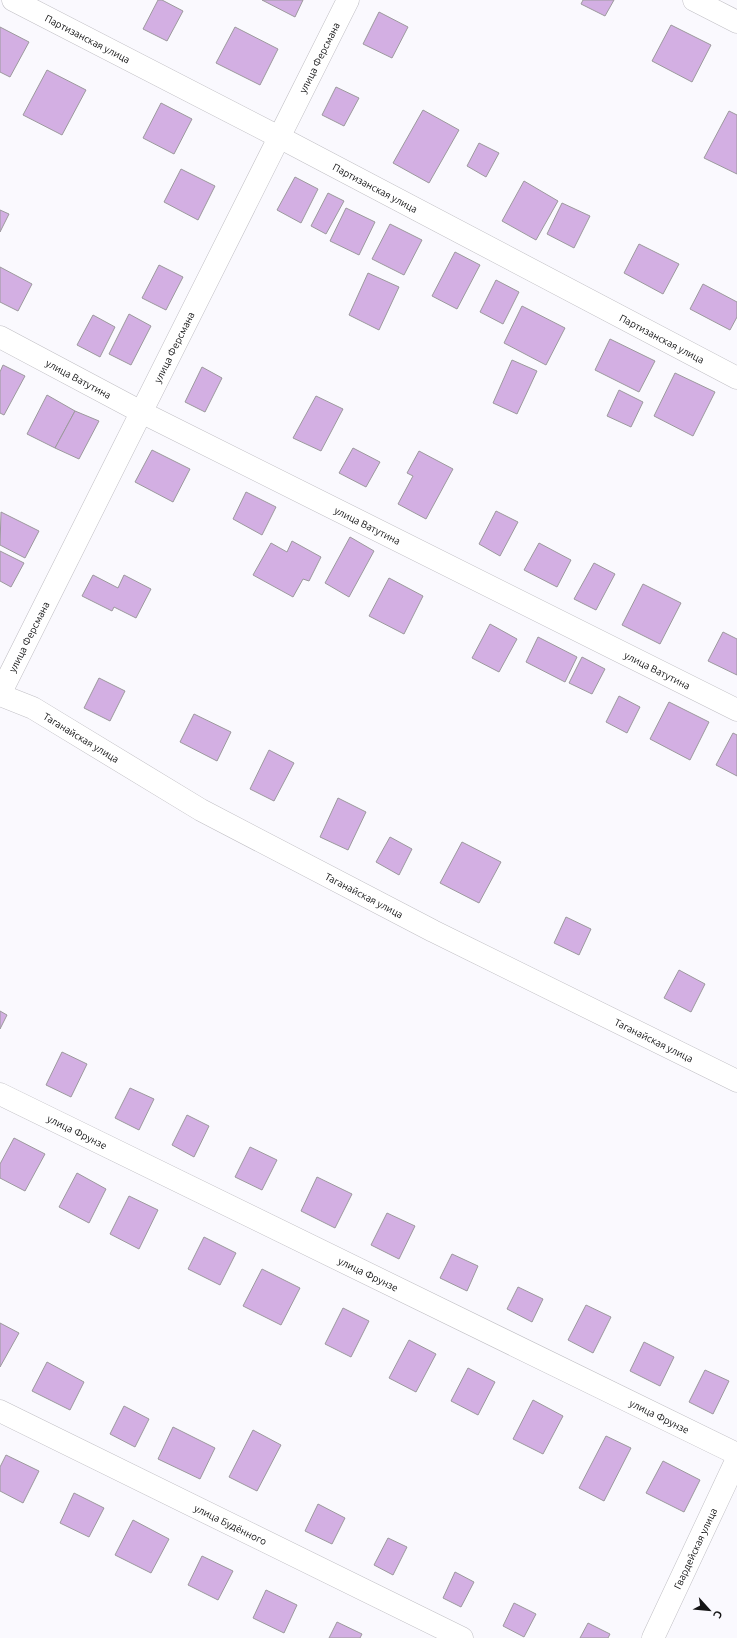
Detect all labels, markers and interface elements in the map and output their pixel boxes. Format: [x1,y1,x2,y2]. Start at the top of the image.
street label: Партизанская улица [43,12,132,65]
street label: улица Ферсмана [297,21,342,95]
street label: Партизанская улица [331,161,419,215]
street label: улица Ферсмана [152,310,197,385]
street label: Партизанская улица [618,312,706,366]
street label: улица Ватутина [44,357,113,401]
street label: улица Ватутина [333,505,402,547]
street label: улица Ферсмана [7,600,51,674]
street label: улица Ватутина [622,650,692,692]
street label: Таганайская улица [41,711,121,765]
street label: Таганайская улица [323,871,405,920]
street label: Таганайская улица [613,1016,695,1064]
street label: улица Фрунзе [45,1113,109,1151]
street label: улица Фрунзе [336,1255,400,1294]
street label: улица Фрунзе [628,1397,691,1436]
street label: улица Будённого [192,1502,269,1547]
street label: Гвардейская улица [672,1506,719,1591]
north arrow [689,1590,729,1630]
text: С [711,1609,725,1620]

